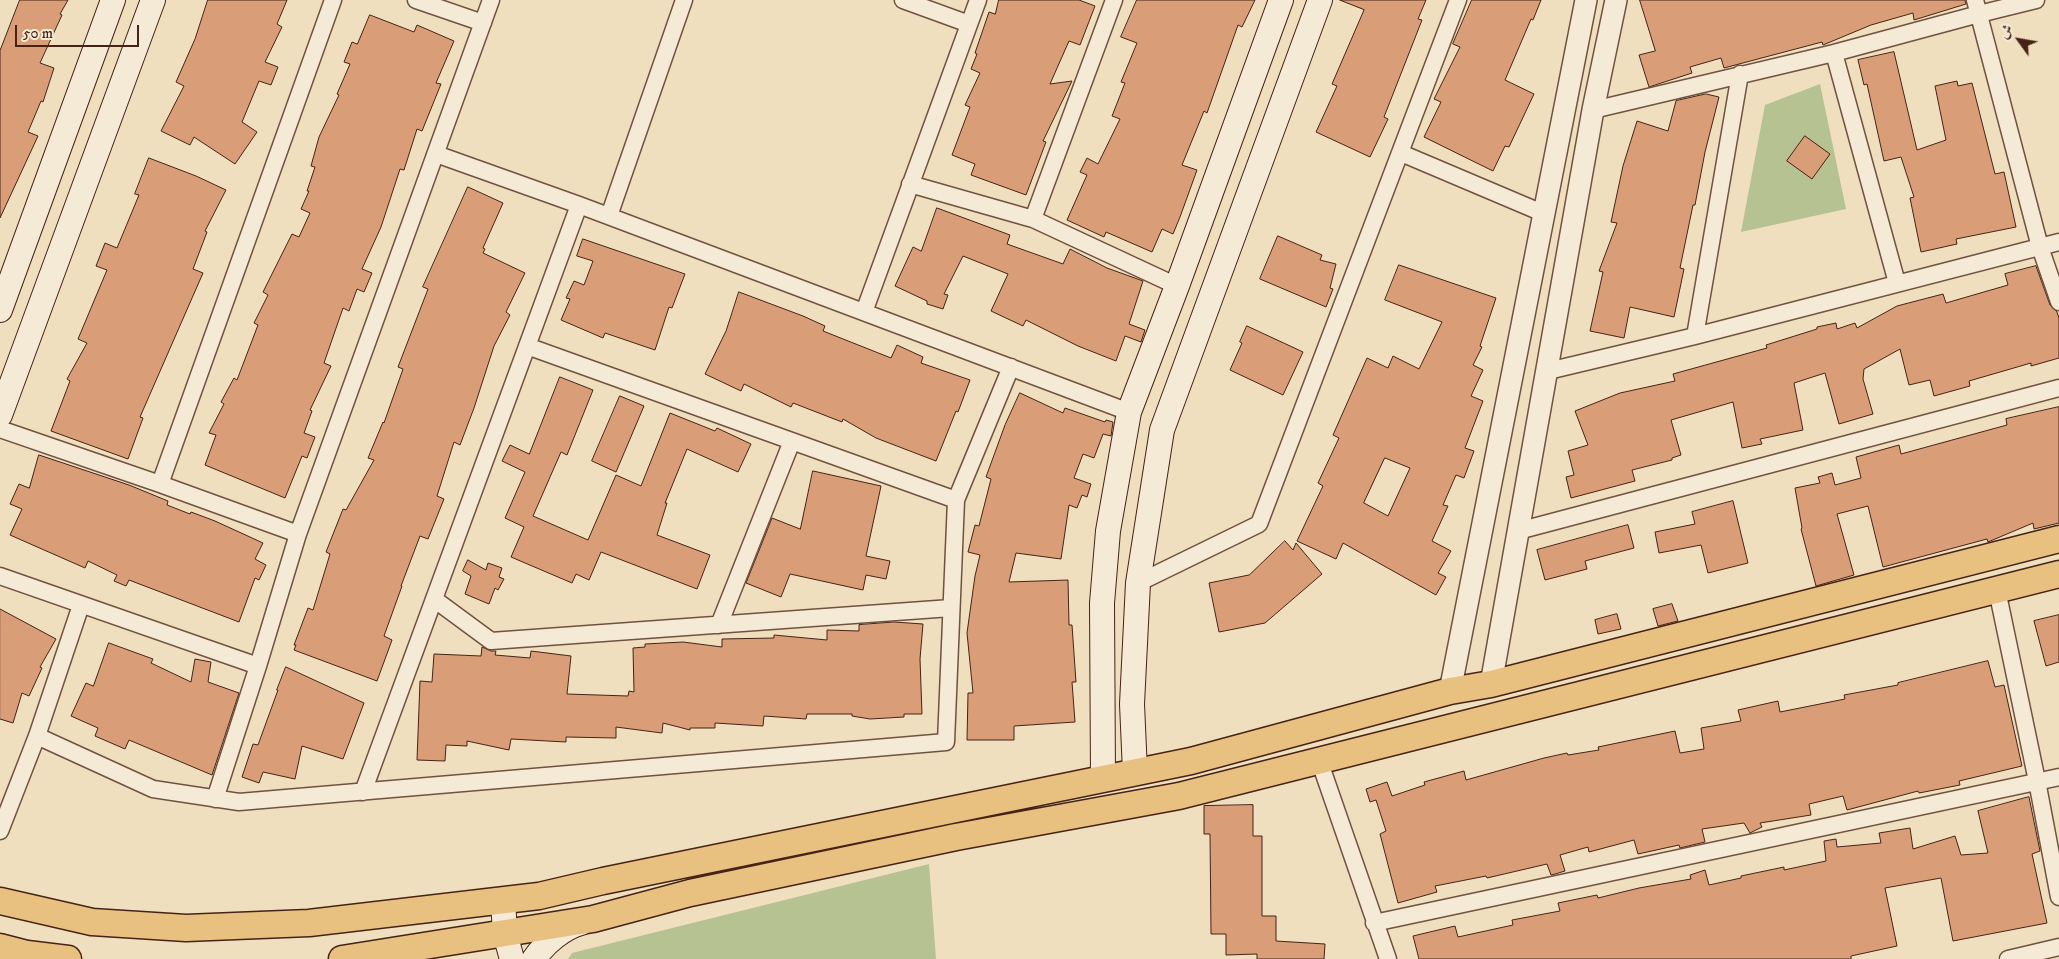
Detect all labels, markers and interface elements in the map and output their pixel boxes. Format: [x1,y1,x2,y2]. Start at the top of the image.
scale bar [18,15,141,47]
north arrow [1994,15,2044,65]
text: ش [1995,21,2018,43]
text: 50 m [23,24,53,43]

